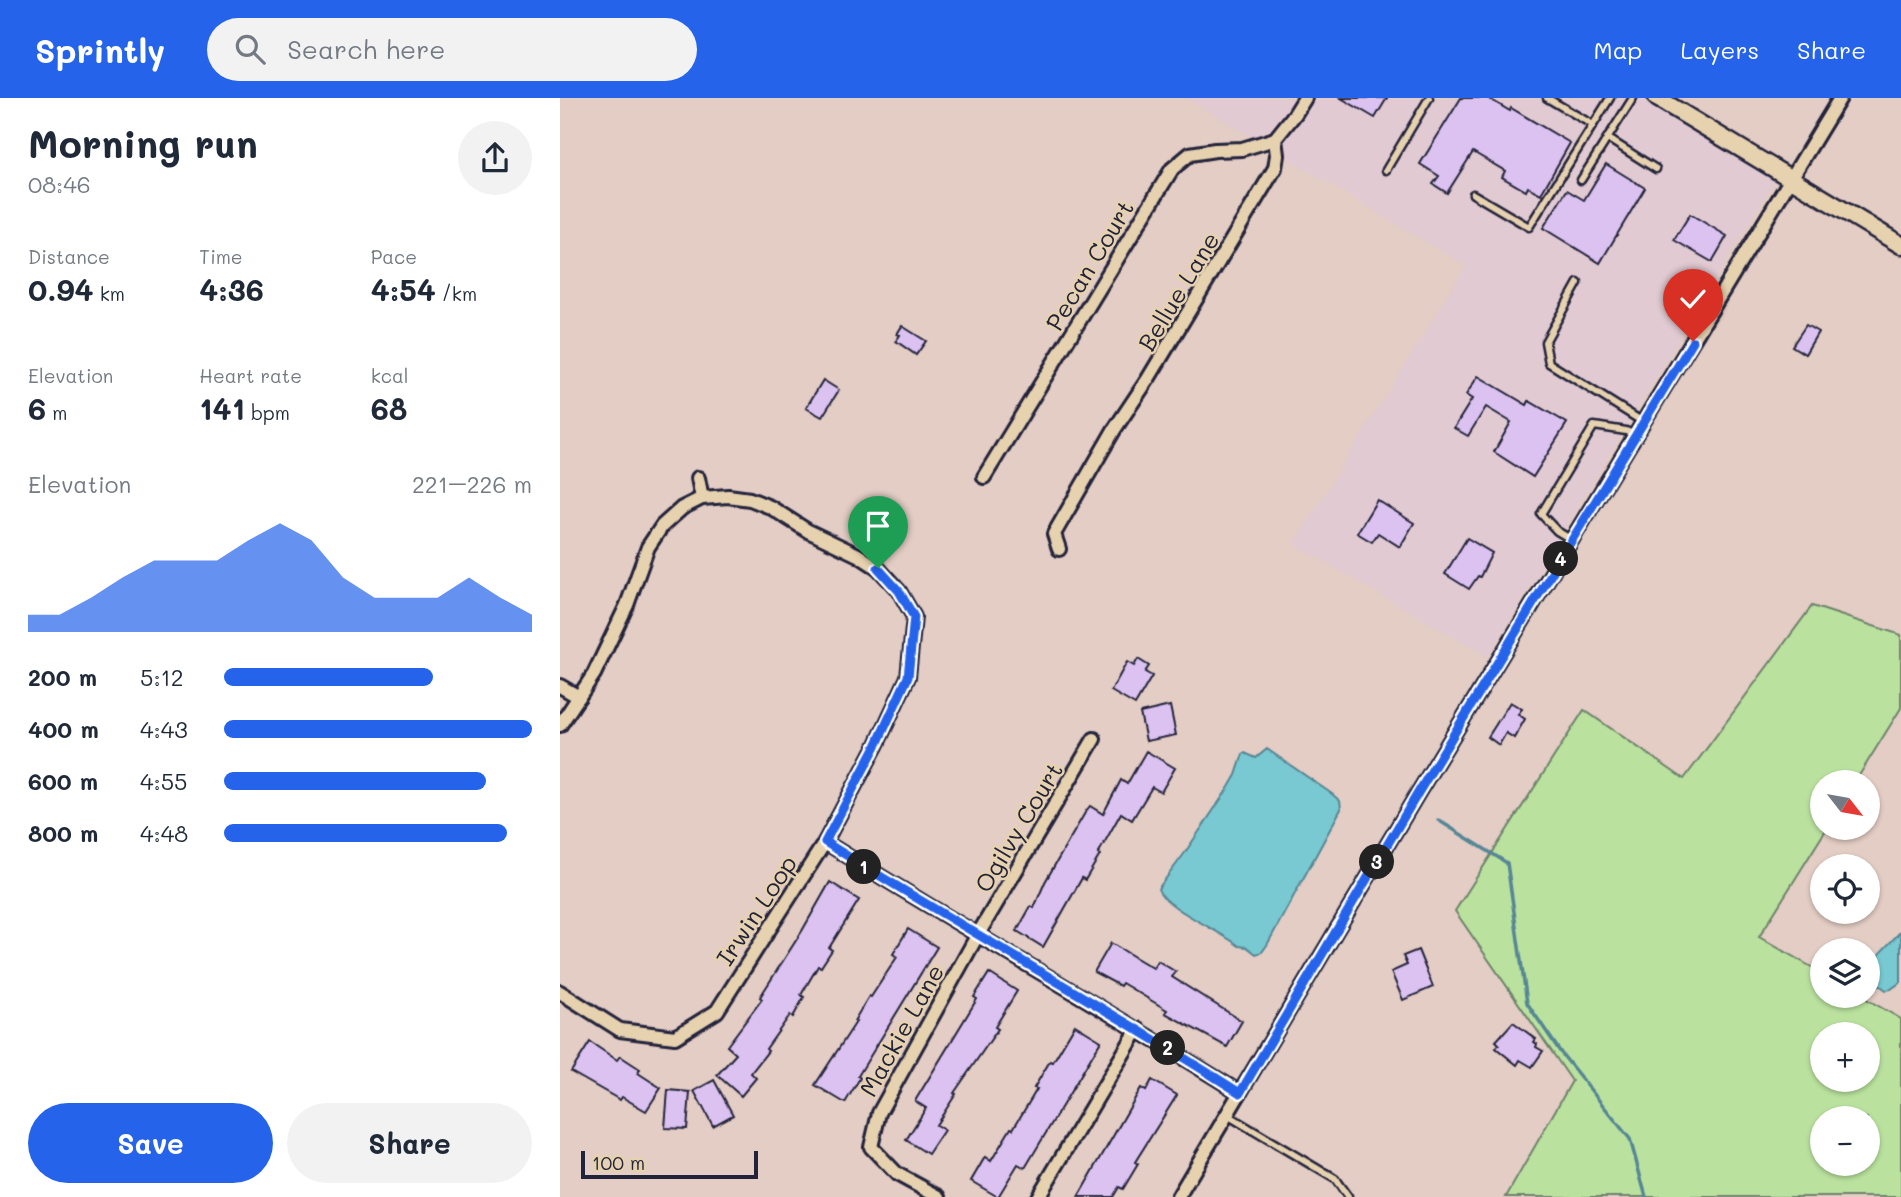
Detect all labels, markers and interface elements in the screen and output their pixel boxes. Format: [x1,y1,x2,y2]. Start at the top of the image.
search box [207,18,697,81]
text: Sprintly [35,28,165,71]
icon: search [231,30,269,68]
text: Search here [287,32,445,66]
text: Map [1594,34,1642,65]
text: Layers [1680,34,1759,65]
text: Share [1797,34,1866,65]
text: Morning run [28,118,258,168]
button: share [458,121,532,195]
text: 08:46 [28,169,91,199]
street label: Pecan Court [1038,194,1140,336]
street label: Bellue Lane [1130,226,1226,356]
text: Distance [28,244,110,269]
text: Time [199,244,243,269]
text: Pace [371,244,417,269]
text: 0.94 [28,269,94,309]
text: 4:36 [199,269,264,309]
text: 4:54 [371,269,436,309]
pin [1663,269,1723,341]
icon: check [1674,280,1712,318]
text: km [94,281,125,306]
text: /km [436,281,477,306]
text: Elevation [28,363,113,388]
text: Heart rate [199,363,302,388]
text: kcal [371,363,409,388]
text: 6 [28,388,46,428]
text: 141 [199,388,245,428]
text: 68 [371,388,407,428]
text: m [46,400,67,425]
text: bpm [245,400,290,425]
text: Elevation [28,469,131,499]
text: 221–226 m [412,469,532,499]
pin [848,496,908,568]
icon: arrive [859,507,897,545]
pin: 4 [1544,542,1578,576]
text: 4 [1554,546,1567,571]
text: 200 m [28,662,97,692]
text: 5:12 [140,662,184,692]
text: 400 m [28,714,99,744]
text: 4:43 [140,714,188,744]
street label: Ogilvy Court [967,756,1069,898]
text: 600 m [28,766,98,796]
text: 4:55 [140,766,187,796]
north arrow [1810,770,1880,840]
map controls [1810,770,1880,1176]
text: 800 m [28,818,98,848]
text: 4:48 [140,818,188,848]
pin: 3 [1360,844,1394,880]
street label: Irwin Loop [709,849,803,971]
text: 3 [1371,849,1382,874]
pin: 1 [846,850,882,884]
text: 1 [859,854,868,879]
button: locate [1810,854,1880,924]
button: layers [1810,938,1880,1008]
street label: Mackie Lane [852,958,950,1102]
button: + [1810,1022,1880,1092]
pin: 2 [1150,1030,1186,1066]
text: 2 [1162,1035,1173,1060]
button: Save [28,1103,273,1183]
button: Share [287,1103,532,1183]
button: − [1810,1106,1880,1176]
scale bar [581,1148,758,1180]
text: 100 m [592,1150,645,1175]

